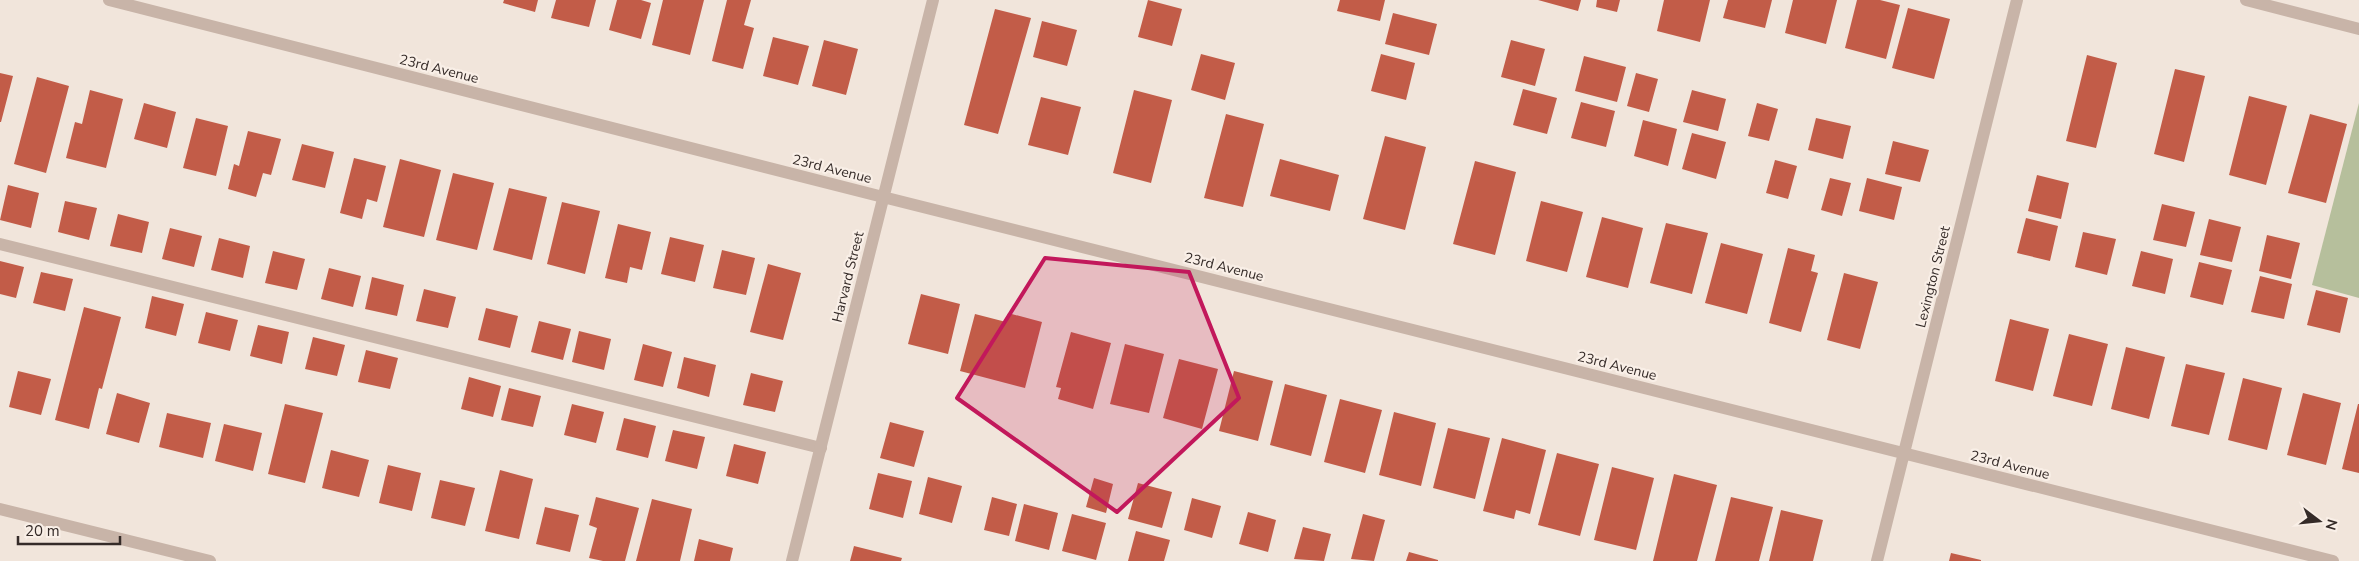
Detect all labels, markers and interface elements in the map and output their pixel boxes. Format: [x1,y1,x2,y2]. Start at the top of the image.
street label: 23rd Avenue [397,50,481,88]
street label: 23rd Avenue [790,150,874,188]
street label: Lexington Street [1911,224,1955,330]
street label: Harvard Street [828,230,868,324]
street label: 23rd Avenue [1182,248,1266,286]
street label: 23rd Avenue [1575,347,1659,385]
street label: 23rd Avenue [1968,446,2052,484]
north arrow [2294,496,2344,546]
scale bar [18,514,120,546]
text: N [2320,517,2342,532]
text: 20 m [25,521,60,541]

